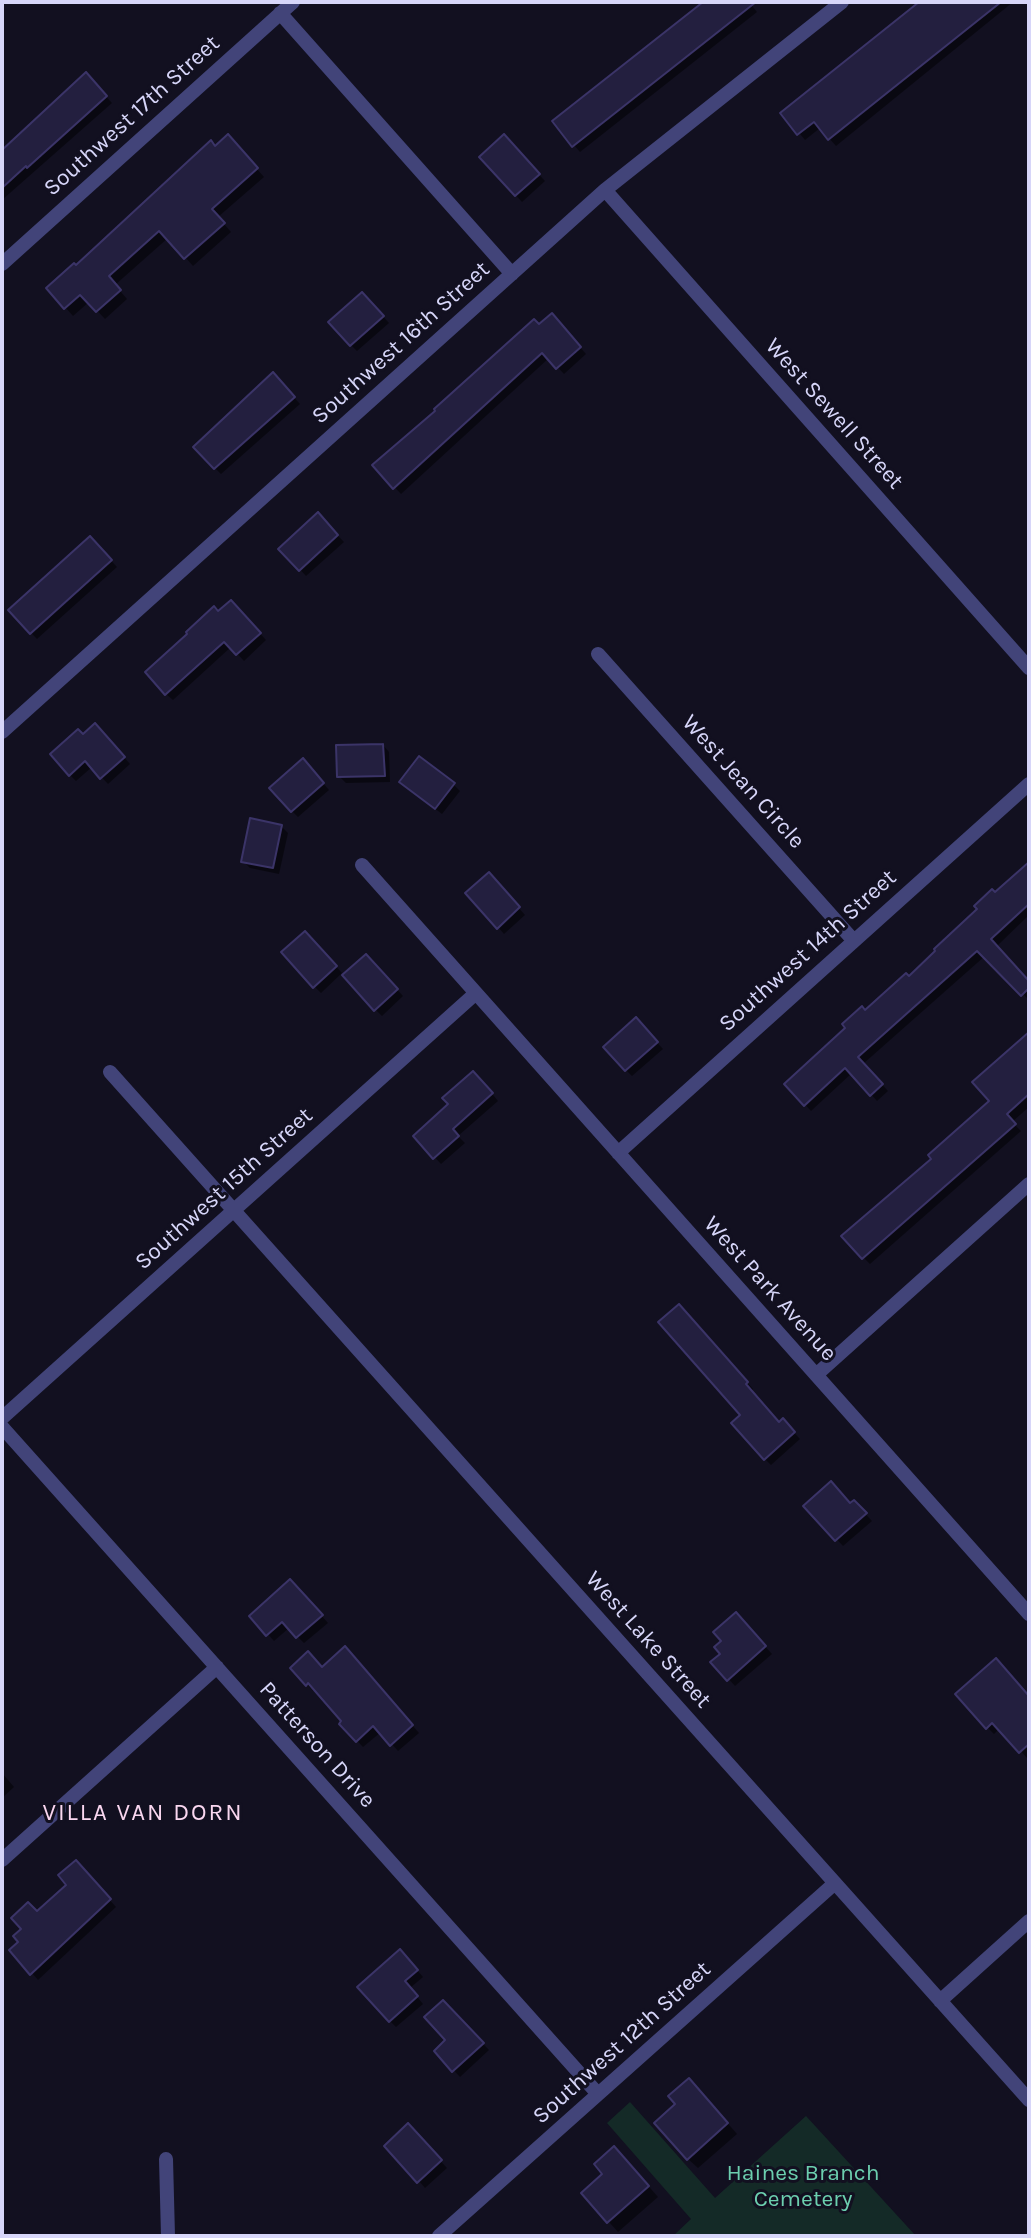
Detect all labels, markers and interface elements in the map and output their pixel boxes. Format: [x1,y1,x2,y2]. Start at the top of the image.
street label: Southwest 17th Street [38,30,226,202]
street label: Southwest 16th Street [306,256,496,430]
street label: West Sewell Street [759,333,909,495]
street label: West Jean Circle [676,709,810,855]
street label: Southwest 14th Street [714,864,902,1038]
street label: Southwest 15th Street [130,1102,318,1276]
street label: West Park Avenue [698,1211,842,1367]
street label: West Lake Street [579,1566,717,1714]
street label: Patterson Drive [253,1676,381,1814]
district label: VILLA VAN DORN [44,1799,242,1827]
street label: Southwest 12th Street [527,1956,717,2130]
park label: Haines Branch Cemetery [726,2159,880,2213]

